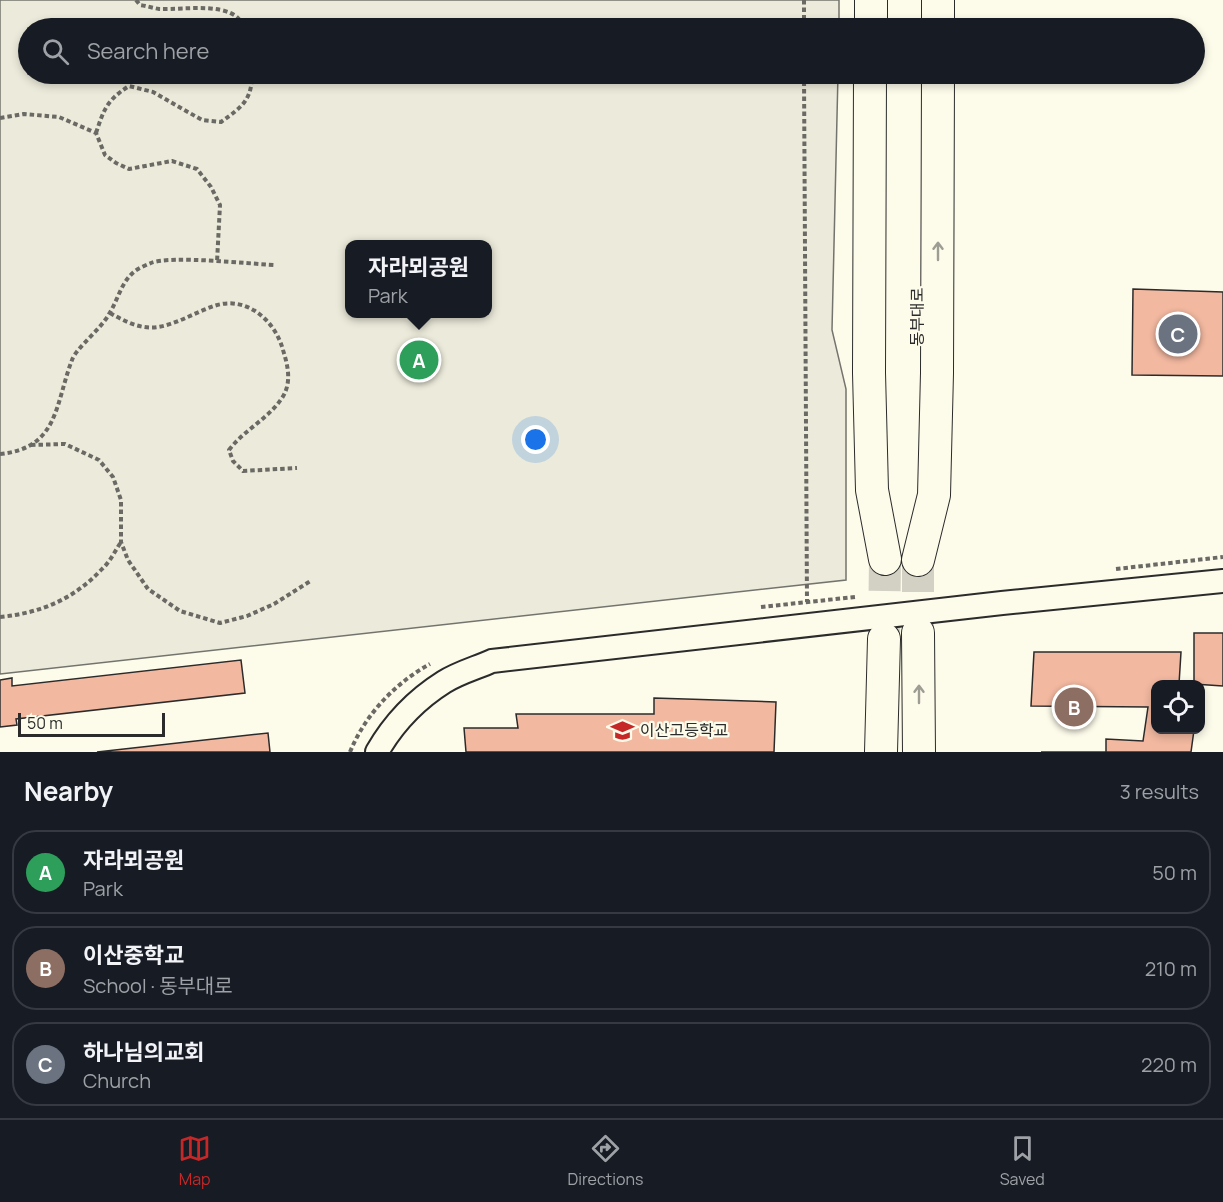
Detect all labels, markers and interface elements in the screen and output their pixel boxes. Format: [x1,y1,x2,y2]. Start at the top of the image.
search box [18,18,1205,84]
icon: search [39,35,72,68]
text: Search here [87,36,209,66]
popup [345,240,492,318]
one-way arrow [932,242,944,262]
text: 자라뫼공원 [368,252,469,282]
text: Park [368,282,408,309]
street label: 동부대로 [906,287,928,346]
pin: C [1158,312,1198,356]
pin: A [400,338,438,382]
your location [521,425,550,454]
map controls [1151,680,1205,734]
button: locate [1151,680,1205,734]
one-way arrow [913,684,925,704]
pin: B [1054,684,1094,730]
scale bar [18,710,165,738]
text: 50 m [27,712,63,734]
school or university icon: 이산고등학교 [609,717,635,743]
place label: 이산고등학교 [640,719,728,741]
text: Nearby [24,773,113,809]
text: 3 results [1120,778,1199,805]
text: 자라뫼공원 [83,845,184,875]
text: A [39,859,52,886]
text: 50 m [1152,859,1197,886]
text: Park [83,875,123,902]
text: 이산중학교 [83,940,184,970]
text: B [39,955,52,982]
text: 210 m [1145,955,1197,982]
text: School · 동부대로 [83,972,233,999]
text: 하나님의교회 [83,1037,204,1067]
text: C [38,1051,53,1078]
text: 220 m [1141,1051,1197,1078]
text: Church [83,1067,151,1094]
tab: Map [178,1132,211,1190]
tab: Directions [568,1132,643,1190]
tab: Saved [1000,1132,1045,1190]

